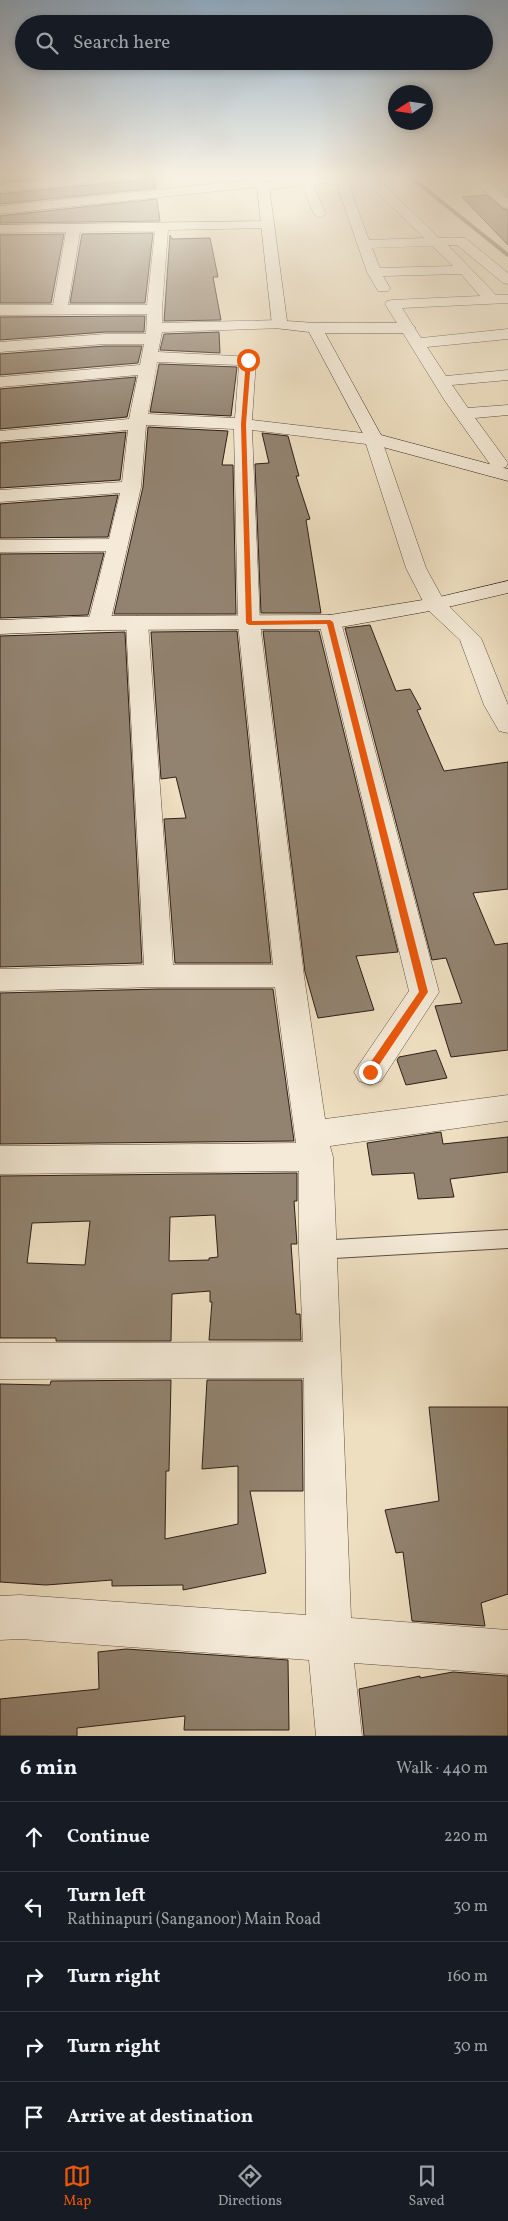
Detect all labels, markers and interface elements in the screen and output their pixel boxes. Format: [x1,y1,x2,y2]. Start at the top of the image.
search box [15,15,493,70]
icon: search [33,29,61,57]
text: Search here [73,30,170,56]
north arrow [388,85,433,130]
route start [237,349,260,372]
route end [359,1061,382,1084]
text: 6 min [20,1754,77,1783]
text: Walk · 440 m [396,1758,488,1780]
icon: ahead [20,1823,48,1851]
text: Continue [67,1824,150,1850]
text: 220 m [444,1826,488,1848]
text: Turn left [67,1883,146,1909]
icon: left [20,1893,48,1921]
text: 30 m [453,1896,488,1918]
text: Rathinapuri (Sanganoor) Main Road [67,1909,321,1931]
icon: right [20,1963,48,1991]
text: Turn right [67,1964,160,1990]
text: 160 m [447,1966,488,1988]
icon: right [20,2033,48,2061]
text: Turn right [67,2034,160,2060]
text: 30 m [453,2036,488,2058]
icon: arrive [20,2103,48,2131]
text: Arrive at destination [67,2104,253,2130]
tab: Map [63,2162,91,2211]
tab: Directions [218,2162,282,2211]
tab: Saved [409,2162,445,2211]

